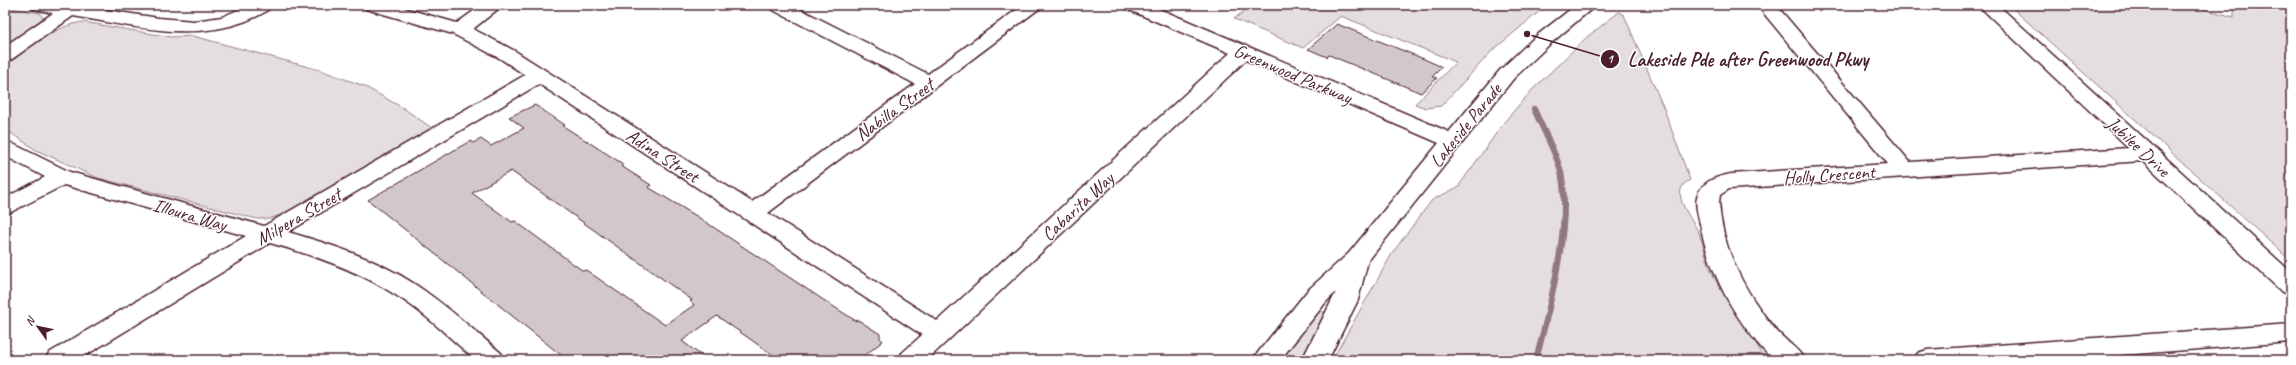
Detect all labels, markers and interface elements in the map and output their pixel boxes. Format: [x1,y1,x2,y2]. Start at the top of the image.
street label: Greenwood Parkway [1230,38,1357,110]
callout: Lakeside Pde after Greenwood Pkwy [1600,43,1877,75]
text: Lakeside Pde after Greenwood Pkwy [1628,47,1870,72]
text: 1 [1607,51,1614,67]
street label: Nabilla Street [850,72,941,146]
street label: Lakeside Parade [1424,77,1508,173]
street label: Jubilee Drive [2101,111,2176,183]
street label: Adina Street [621,123,705,189]
street label: Holly Crescent [1783,160,1877,190]
street label: Cabarita Way [1036,166,1120,246]
street label: Milpera Street [252,181,348,251]
street label: Illoura Way [150,193,231,237]
north arrow [18,307,58,347]
text: N [22,313,39,328]

